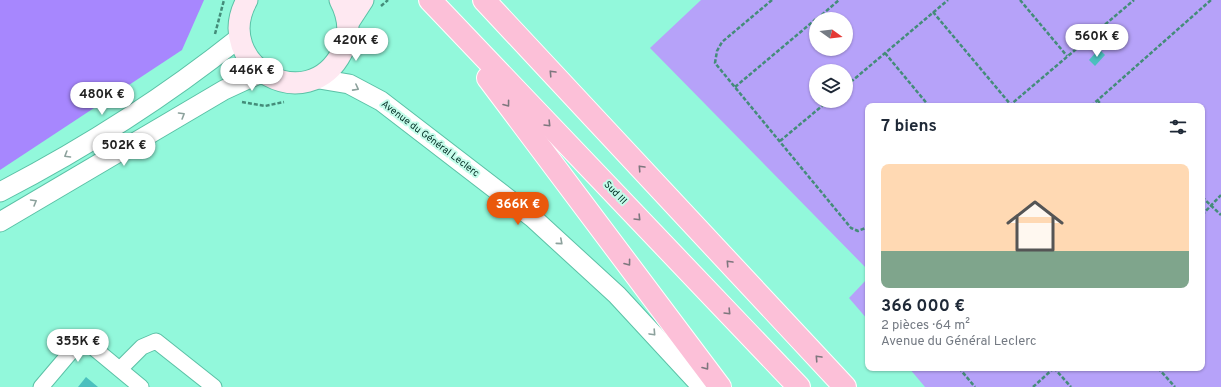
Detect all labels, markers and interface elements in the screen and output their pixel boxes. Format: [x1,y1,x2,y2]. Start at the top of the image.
north arrow [809,12,853,56]
map controls [809,12,853,108]
pin: 560K € [1064,24,1130,58]
pin: 420K € [323,28,389,62]
text: 560K € [1074,29,1120,45]
text: 420K € [333,33,379,49]
pin: 446K € [219,58,285,92]
text: 446K € [229,63,275,79]
button: layers [809,64,853,108]
one-way arrow [549,70,557,78]
pin: 480K € [69,82,135,116]
one-way arrow [352,83,360,90]
text: 480K € [79,87,125,103]
street label: Avenue du Général Leclerc [378,98,482,180]
one-way arrow [502,99,509,106]
one-way arrow [178,112,185,119]
text: 7 biens [881,116,937,138]
icon: filters [1167,116,1189,138]
one-way arrow [543,119,551,127]
pin: 502K € [91,133,157,167]
text: 502K € [101,138,147,154]
one-way arrow [64,151,71,158]
one-way arrow [638,165,645,173]
street label: Sud III [601,178,629,208]
icon: home [999,190,1071,262]
pin: 366K € [485,192,551,226]
text: 366K € [496,197,540,213]
one-way arrow [30,200,37,207]
one-way arrow [633,213,641,221]
one-way arrow [555,237,563,244]
one-way arrow [623,259,631,266]
one-way arrow [727,261,734,268]
text: 366 000 € [881,296,965,318]
one-way arrow [723,307,731,315]
text: 2 pièces · 64 m² [881,318,970,334]
one-way arrow [648,328,656,336]
pin: 355K € [45,329,111,363]
text: 355K € [56,334,100,350]
text: Avenue du Général Leclerc [881,334,1037,350]
one-way arrow [816,356,823,363]
one-way arrow [701,363,708,370]

